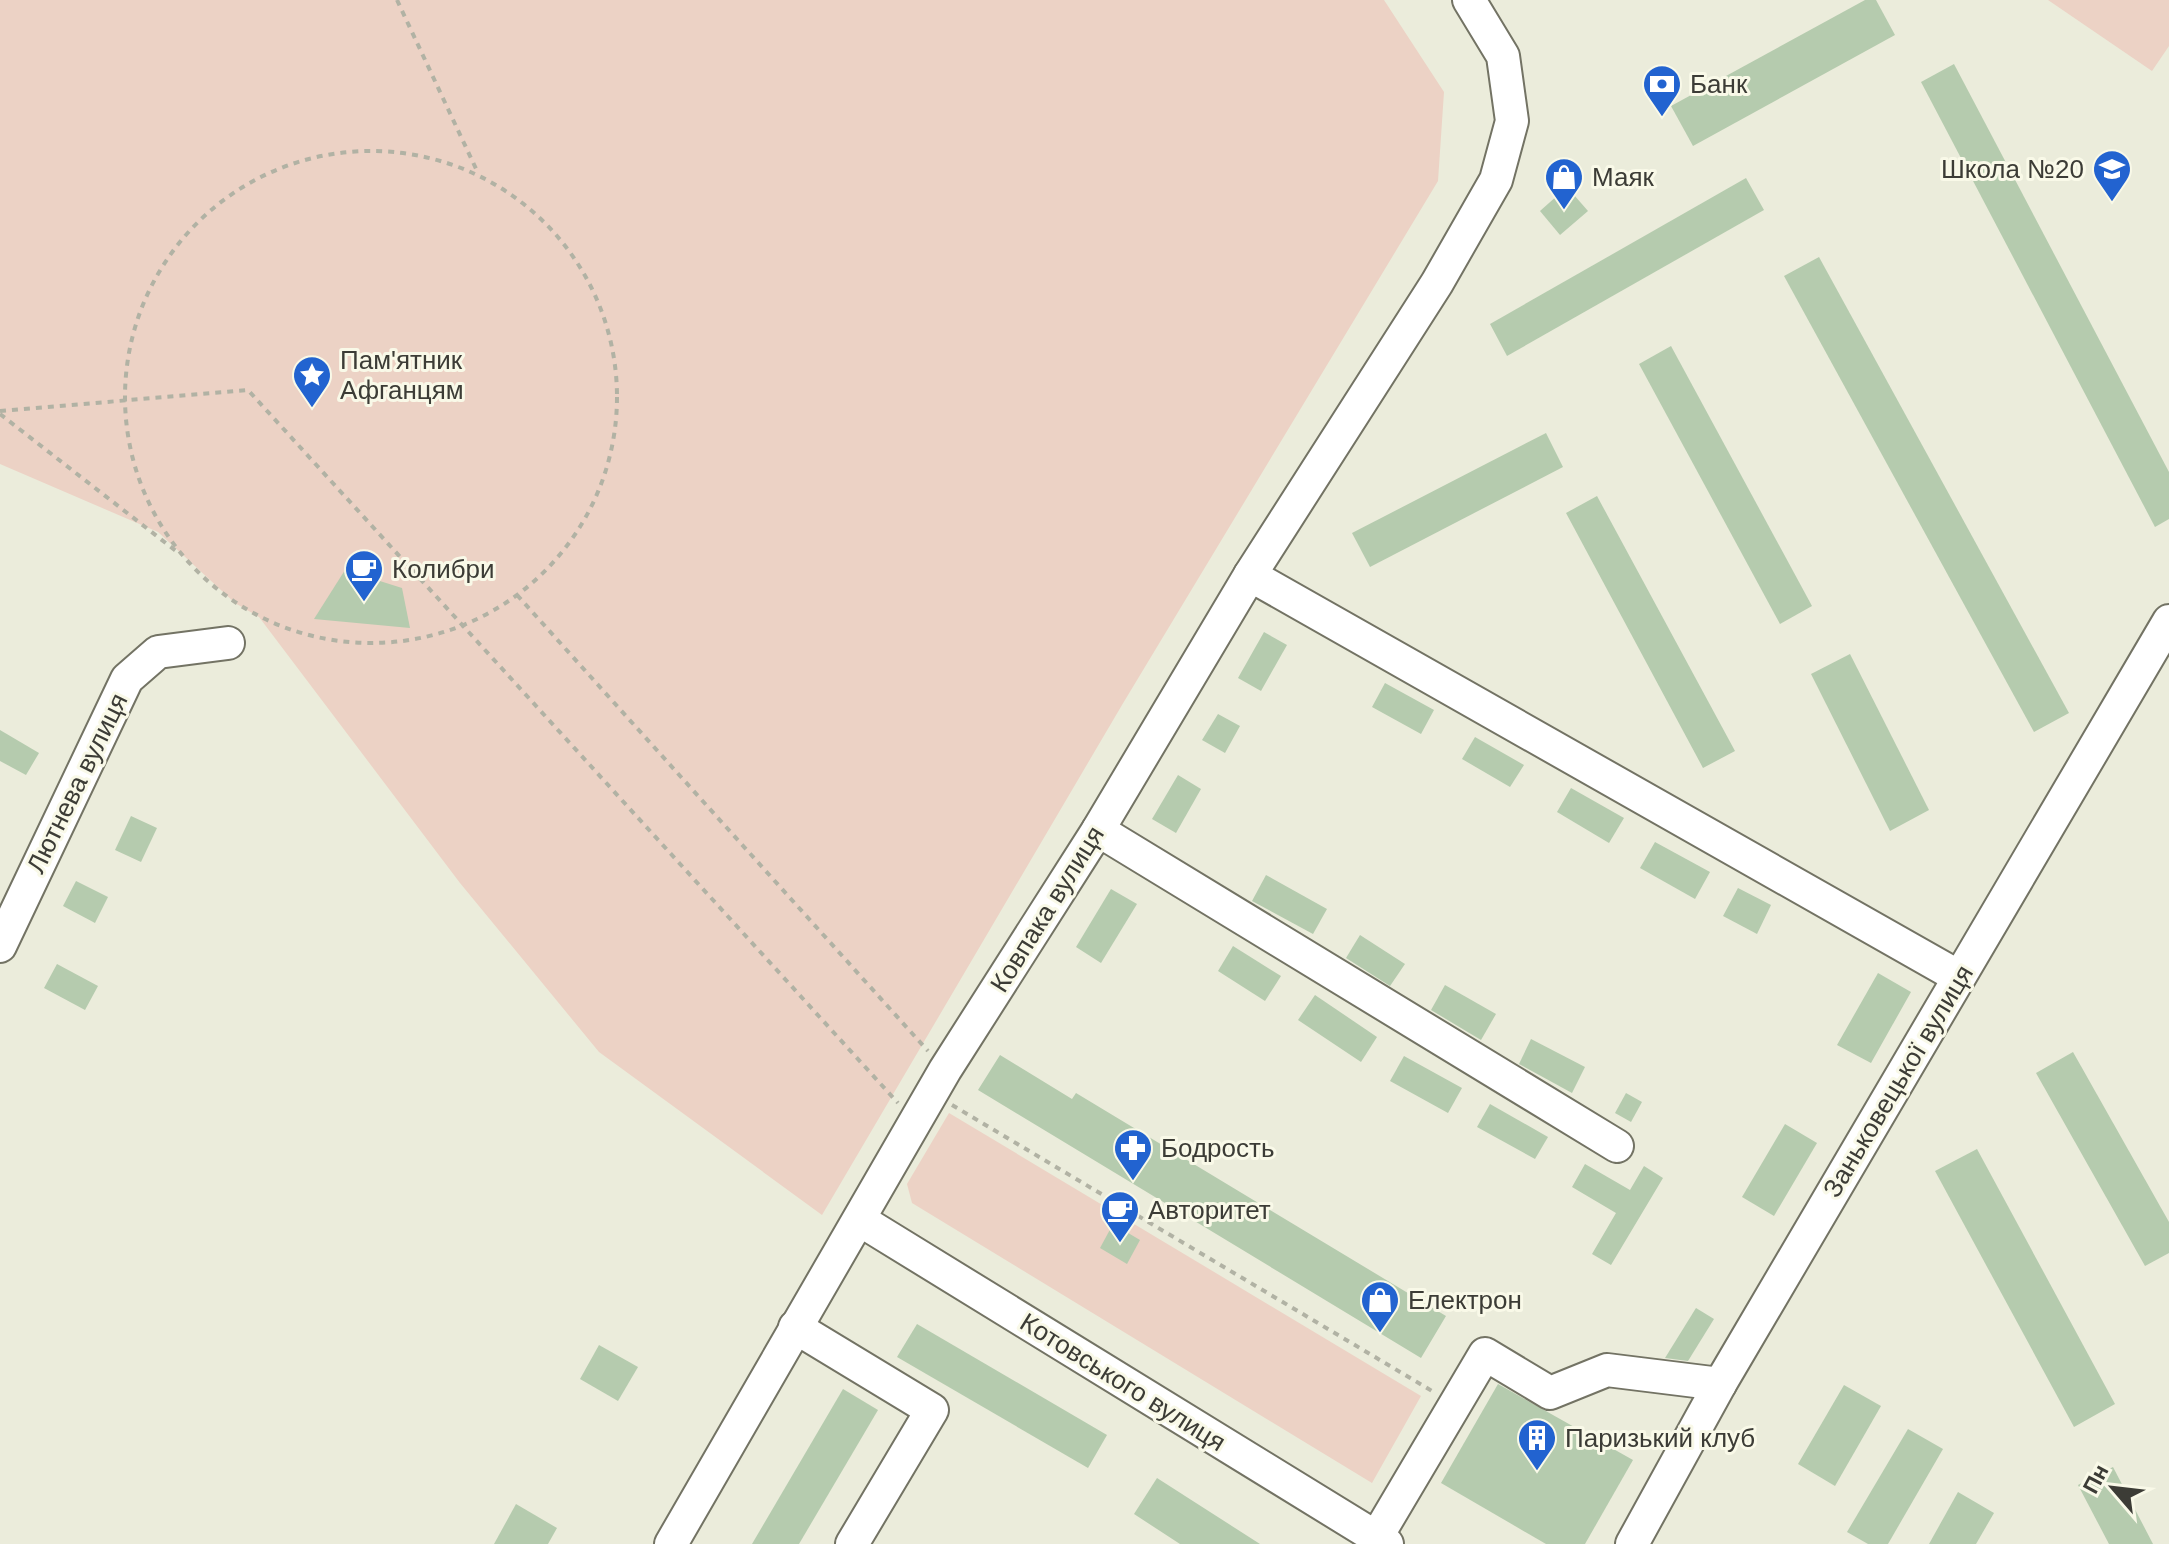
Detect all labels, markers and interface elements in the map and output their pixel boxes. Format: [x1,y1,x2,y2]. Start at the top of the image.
bank icon: Банк [1641,63,1683,118]
place label: Банк [1690,69,1748,99]
school or university icon: Школа №20 [2091,148,2133,203]
place label: Школа №20 [1941,154,2084,184]
shop icon: Маяк [1543,156,1585,211]
place label: Маяк [1592,162,1654,192]
place label: Пам'ятник Афганцям [340,345,464,405]
place icon: Пам'ятник Афганцям [291,354,333,409]
cafe icon: Колибри [343,548,385,603]
place label: Колибри [392,554,495,584]
street label: Лютнева вулиця [20,688,134,878]
street label: Ковпака вулиця [984,821,1110,997]
street label: Заньковецької вулиця [1817,959,1979,1203]
pharmacy icon: Бодрость [1112,1127,1154,1182]
place label: Бодрость [1161,1133,1275,1163]
cafe icon: Авторитет [1099,1189,1141,1244]
place label: Авторитет [1148,1195,1271,1225]
shop icon: Електрон [1359,1279,1401,1334]
place label: Електрон [1408,1285,1522,1315]
street label: Котовського вулиця [1015,1307,1231,1457]
building icon: Паризький клуб [1516,1417,1558,1472]
place label: Паризький клуб [1565,1423,1755,1453]
north arrow [2073,1448,2153,1528]
text: Пн [2078,1460,2114,1498]

